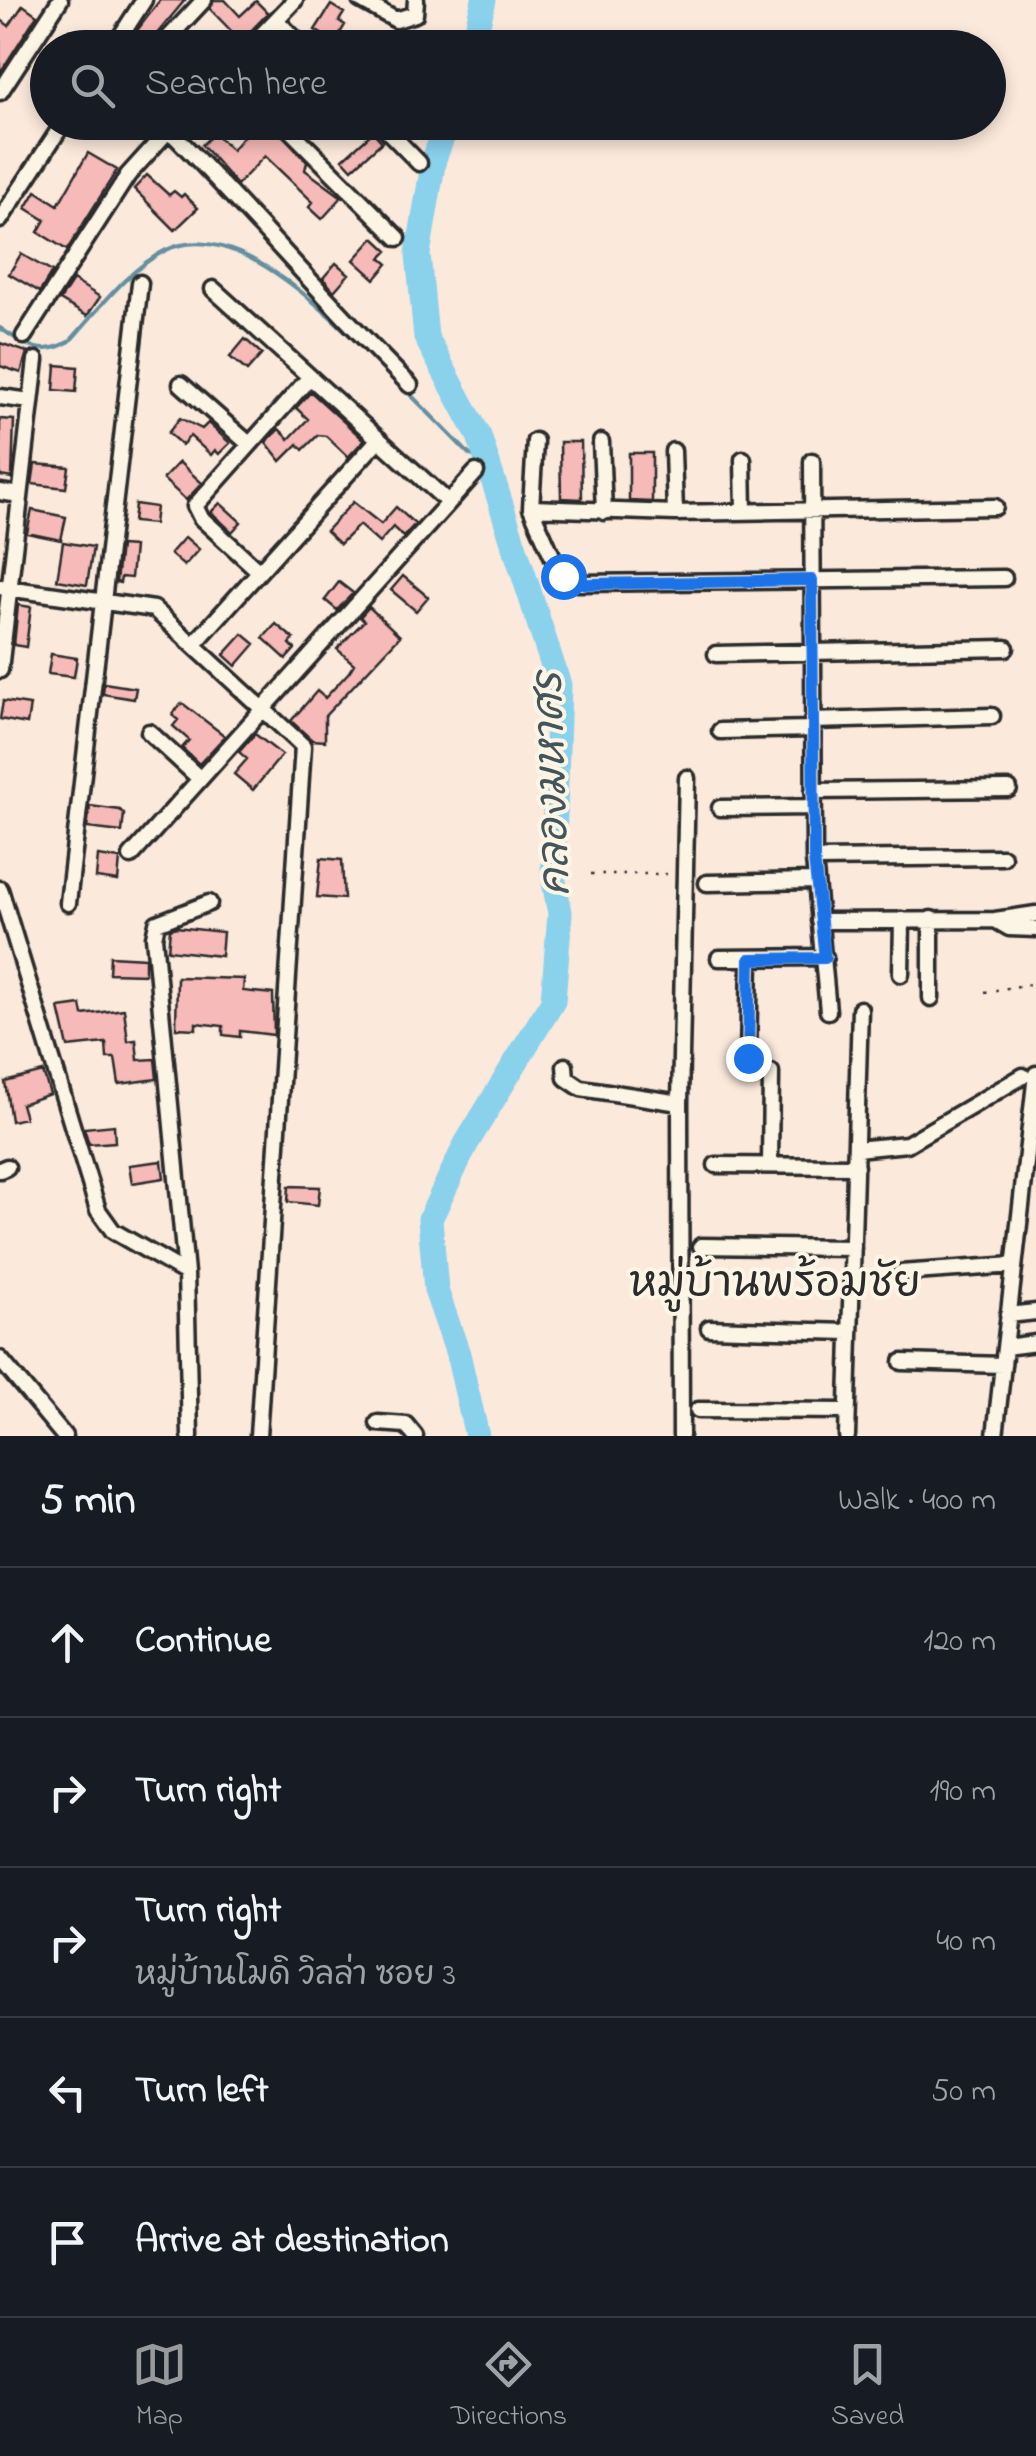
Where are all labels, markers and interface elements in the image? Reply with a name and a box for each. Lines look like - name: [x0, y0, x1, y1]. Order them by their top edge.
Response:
- search box: [30, 30, 1006, 140]
- text: Search here: [145, 57, 327, 113]
- icon: search: [65, 58, 120, 113]
- route start: [541, 554, 587, 600]
- water label: คลองมหาศร: [519, 667, 588, 897]
- route end: [726, 1036, 772, 1082]
- district label: หมู่บ้านพร้อมชัย: [629, 1255, 921, 1316]
- text: 5 min: [40, 1471, 135, 1532]
- text: Walk · 400 m: [838, 1478, 996, 1525]
- text: Continue: [135, 1614, 271, 1670]
- icon: ahead: [40, 1615, 95, 1670]
- text: 120 m: [923, 1619, 996, 1666]
- text: Turn right: [135, 1764, 281, 1820]
- icon: right: [40, 1765, 95, 1820]
- text: 190 m: [930, 1769, 996, 1816]
- text: Turn right: [135, 1884, 281, 1940]
- icon: right: [40, 1915, 95, 1970]
- text: 40 m: [936, 1919, 996, 1966]
- text: หมู่บ้านโมดิ วิลล่า ซอย 3: [135, 1953, 456, 2000]
- text: Turn left: [135, 2064, 268, 2120]
- icon: left: [40, 2065, 95, 2120]
- text: 50 m: [931, 2069, 996, 2116]
- text: Arrive at destination: [135, 2214, 449, 2270]
- icon: arrive: [40, 2215, 95, 2270]
- tab: Map: [132, 2337, 187, 2438]
- tab: Directions: [451, 2337, 567, 2438]
- tab: Saved: [831, 2337, 904, 2438]

